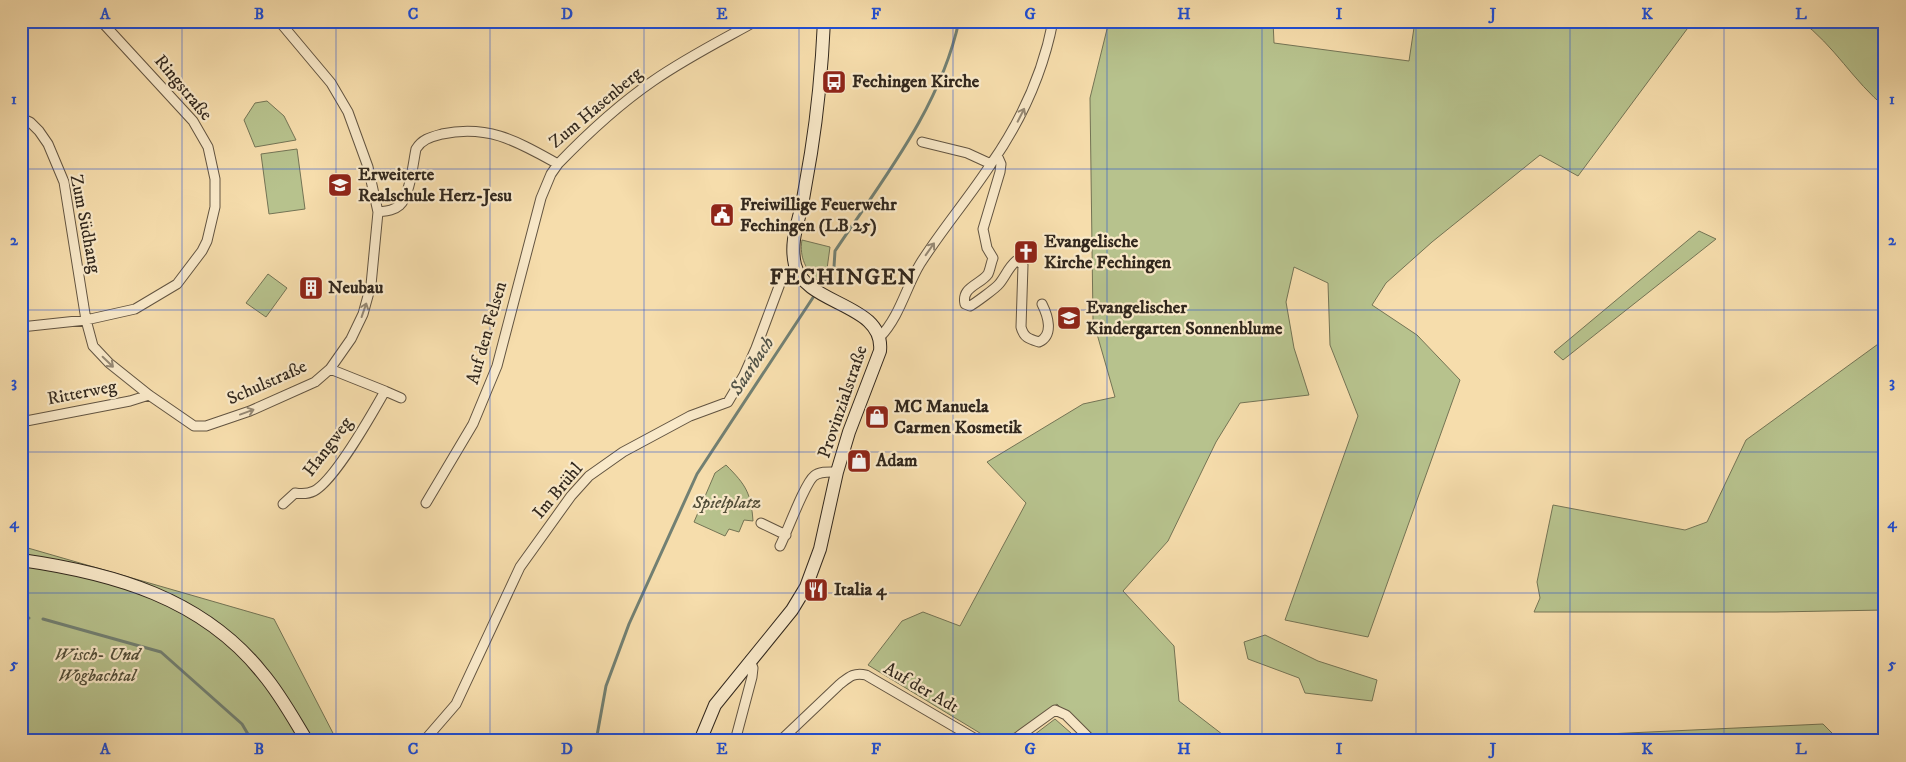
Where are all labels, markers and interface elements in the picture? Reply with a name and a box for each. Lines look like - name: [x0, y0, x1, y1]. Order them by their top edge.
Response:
- text: A: [99, 4, 111, 24]
- text: B: [254, 4, 264, 24]
- text: C: [408, 4, 418, 24]
- text: D: [561, 4, 573, 24]
- text: E: [716, 4, 728, 24]
- text: F: [871, 4, 881, 24]
- text: G: [1024, 4, 1036, 24]
- text: H: [1177, 4, 1191, 24]
- text: I: [1336, 4, 1343, 24]
- text: J: [1488, 4, 1497, 24]
- text: K: [1641, 4, 1653, 24]
- text: L: [1795, 4, 1807, 24]
- street label: Ringstraße: [149, 51, 217, 125]
- street label: Zum Hasenberg: [545, 63, 647, 153]
- bus stop icon: Fechingen Kirche: [821, 69, 847, 95]
- place label: Fechingen Kirche: [852, 71, 980, 93]
- text: 1: [11, 89, 17, 109]
- text: 1: [1889, 89, 1895, 109]
- one-way arrow: [1016, 107, 1026, 122]
- place label: Erweiterte Realschule Herz-Jesu: [358, 164, 512, 207]
- school or university icon: Erweiterte Realschule Herz-Jesu: [327, 172, 353, 198]
- street label: Zum Südhang: [65, 173, 105, 275]
- place label: Freiwillige Feuerwehr Fechingen (LB 25): [740, 194, 897, 237]
- public building icon: Freiwillige Feuerwehr Fechingen (LB 25): [709, 202, 735, 228]
- text: 2: [10, 230, 19, 250]
- text: 2: [1888, 230, 1897, 250]
- place label: Evangelische Kirche Fechingen: [1044, 231, 1172, 274]
- church icon: Evangelische Kirche Fechingen: [1013, 239, 1039, 265]
- one-way arrow: [925, 242, 935, 256]
- district label: FECHINGEN: [769, 264, 917, 291]
- building icon: Neubau: [298, 275, 324, 301]
- place label: Neubau: [328, 277, 384, 299]
- street label: Auf den Felsen: [462, 279, 512, 387]
- place label: Evangelischer Kindergarten Sonnenblume: [1086, 297, 1283, 340]
- one-way arrow: [360, 303, 369, 318]
- school or university icon: Evangelischer Kindergarten Sonnenblume: [1056, 305, 1082, 331]
- water label: Saarbach: [724, 332, 780, 400]
- street label: Provinzialstraße: [813, 343, 873, 461]
- one-way arrow: [102, 356, 115, 368]
- street label: Schulstraße: [224, 356, 310, 410]
- text: 3: [11, 372, 17, 392]
- text: 3: [1889, 372, 1895, 392]
- street label: Ritterweg: [45, 375, 119, 410]
- place label: MC Manuela Carmen Kosmetik: [894, 396, 1023, 439]
- shop icon: MC Manuela Carmen Kosmetik: [864, 404, 890, 430]
- one-way arrow: [239, 407, 254, 416]
- street label: Hangweg: [298, 413, 358, 481]
- shop icon: Adam: [846, 448, 872, 474]
- place label: Adam: [875, 450, 918, 472]
- street label: Im Brühl: [528, 458, 588, 523]
- park label: Spielplatz: [692, 492, 761, 514]
- text: 4: [8, 513, 19, 533]
- text: 4: [1886, 513, 1897, 533]
- restaurant icon: Italia 4: [803, 577, 829, 603]
- place label: Italia 4: [834, 579, 887, 601]
- park label: Wisch- Und Wogbachtal: [54, 644, 142, 687]
- text: 5: [9, 654, 18, 674]
- text: 5: [1887, 654, 1896, 674]
- street label: Auf der Adt: [880, 658, 963, 718]
- text: A: [99, 739, 111, 759]
- text: B: [254, 739, 264, 759]
- text: C: [408, 739, 418, 759]
- text: D: [561, 739, 573, 759]
- text: E: [716, 739, 728, 759]
- text: F: [871, 739, 881, 759]
- text: G: [1024, 739, 1036, 759]
- text: H: [1177, 739, 1191, 759]
- text: I: [1336, 739, 1343, 759]
- text: J: [1488, 739, 1497, 759]
- text: K: [1641, 739, 1653, 759]
- text: L: [1795, 739, 1807, 759]

